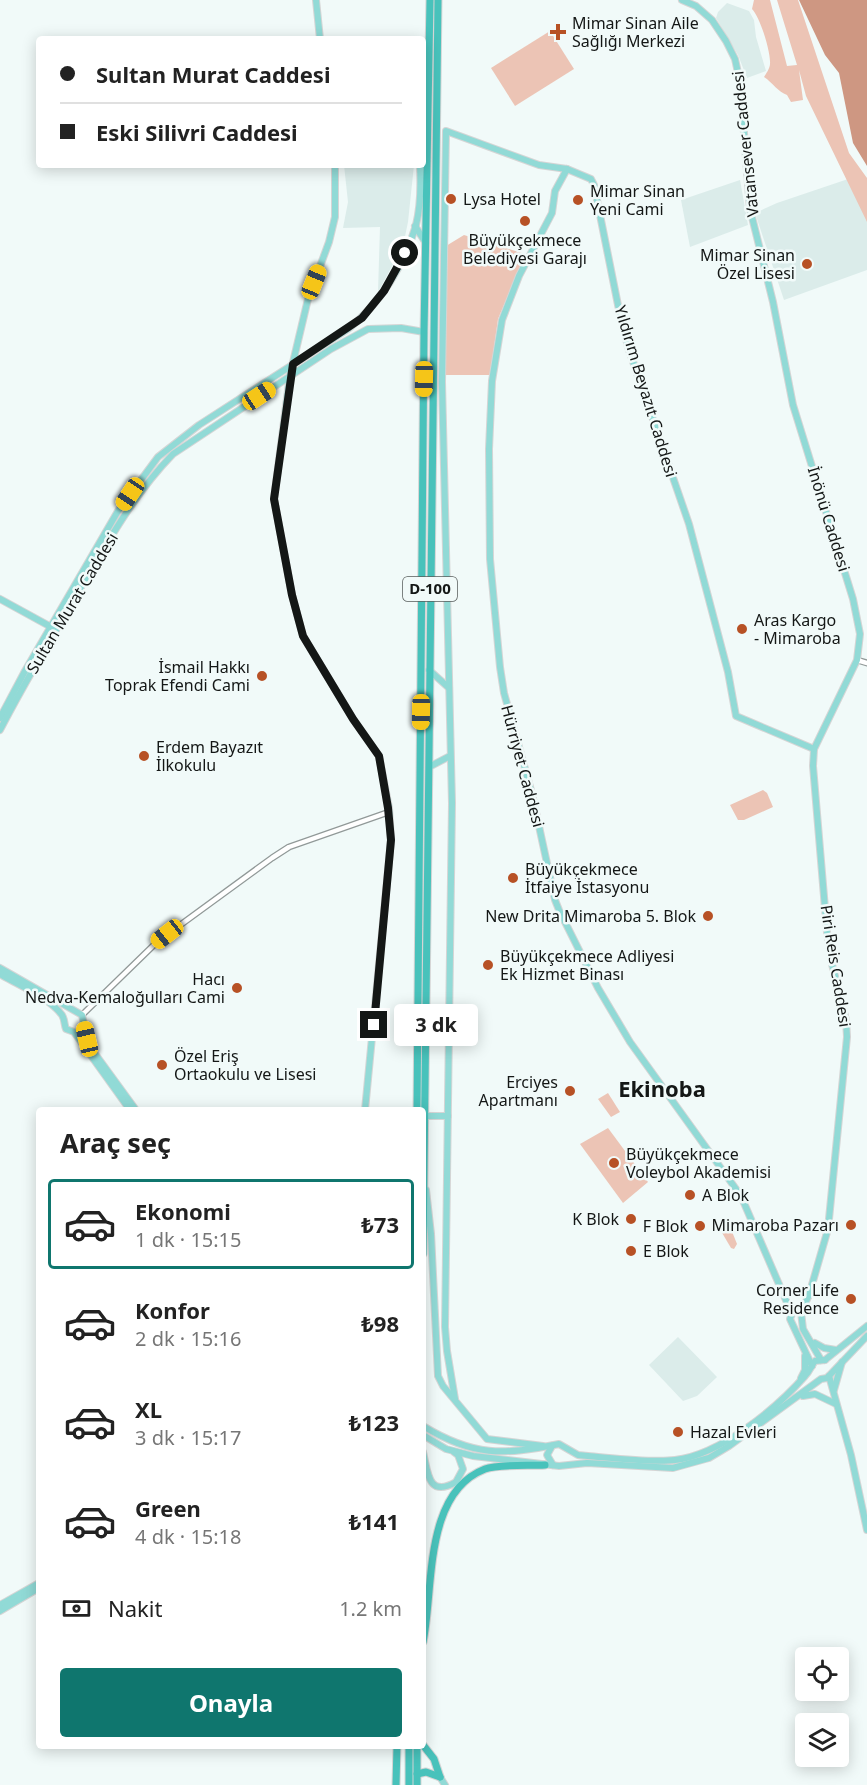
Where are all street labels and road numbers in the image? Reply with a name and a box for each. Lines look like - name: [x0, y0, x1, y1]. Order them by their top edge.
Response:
- street label: Vatansever Caddesi: [726, 70, 764, 218]
- street label: Yıldırım Beyazıt Caddesi: [609, 302, 683, 480]
- street label: İnönü Caddesi: [803, 464, 855, 574]
- street label: Sultan Murat Caddesi: [21, 528, 123, 678]
- road number: D-100: [403, 577, 457, 601]
- street label: Hürriyet Caddesi: [496, 702, 550, 830]
- street label: Piri Reis Caddesi: [815, 903, 857, 1029]

